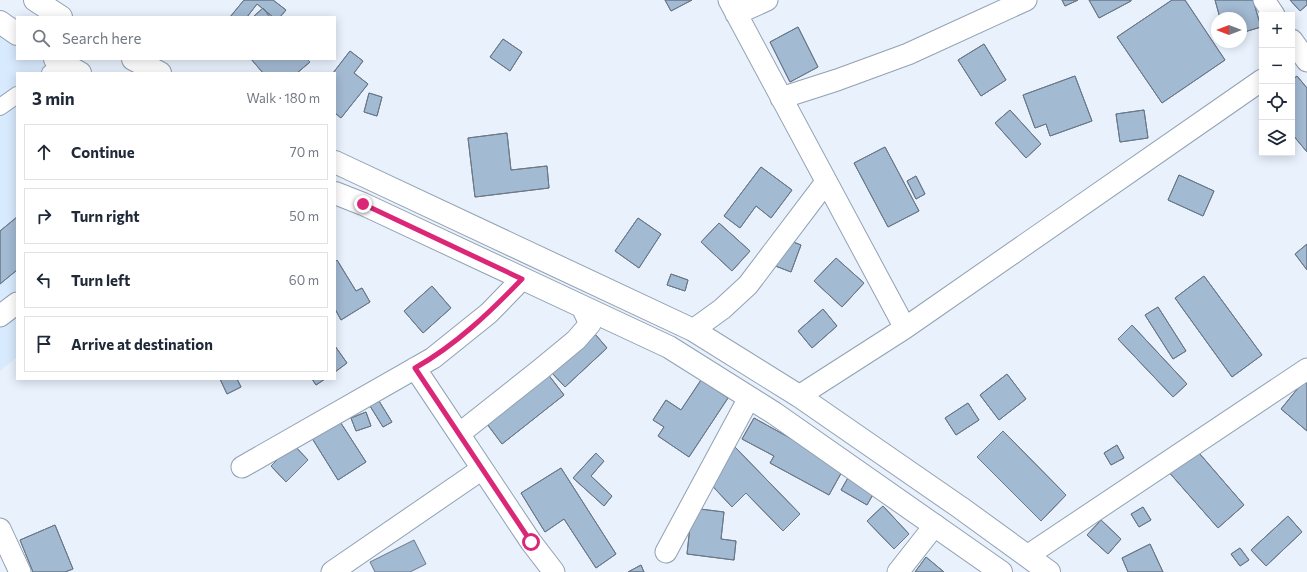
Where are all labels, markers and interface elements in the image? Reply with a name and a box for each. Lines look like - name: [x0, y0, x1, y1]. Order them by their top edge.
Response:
- north arrow: [1211, 12, 1247, 48]
- map controls: [1259, 12, 1295, 156]
- button: +: [1259, 12, 1295, 48]
- search box: [16, 16, 336, 60]
- icon: search: [30, 27, 52, 49]
- text: Search here: [62, 29, 141, 47]
- button: −: [1259, 48, 1295, 84]
- button: locate: [1259, 84, 1295, 120]
- text: 3 min: [32, 88, 75, 109]
- text: Walk · 180 m: [246, 90, 320, 106]
- button: layers: [1259, 120, 1295, 156]
- icon: ahead: [33, 141, 55, 163]
- text: Continue: [71, 143, 135, 161]
- text: 70 m: [290, 144, 319, 160]
- route end: [354, 195, 372, 213]
- icon: right: [33, 205, 55, 227]
- text: Turn right: [71, 207, 140, 225]
- text: 50 m: [289, 208, 319, 224]
- icon: left: [33, 269, 55, 291]
- text: Turn left: [71, 271, 130, 289]
- text: 60 m: [289, 272, 319, 288]
- icon: arrive: [33, 333, 55, 355]
- text: Arrive at destination: [71, 335, 213, 353]
- route start: [522, 533, 540, 551]

